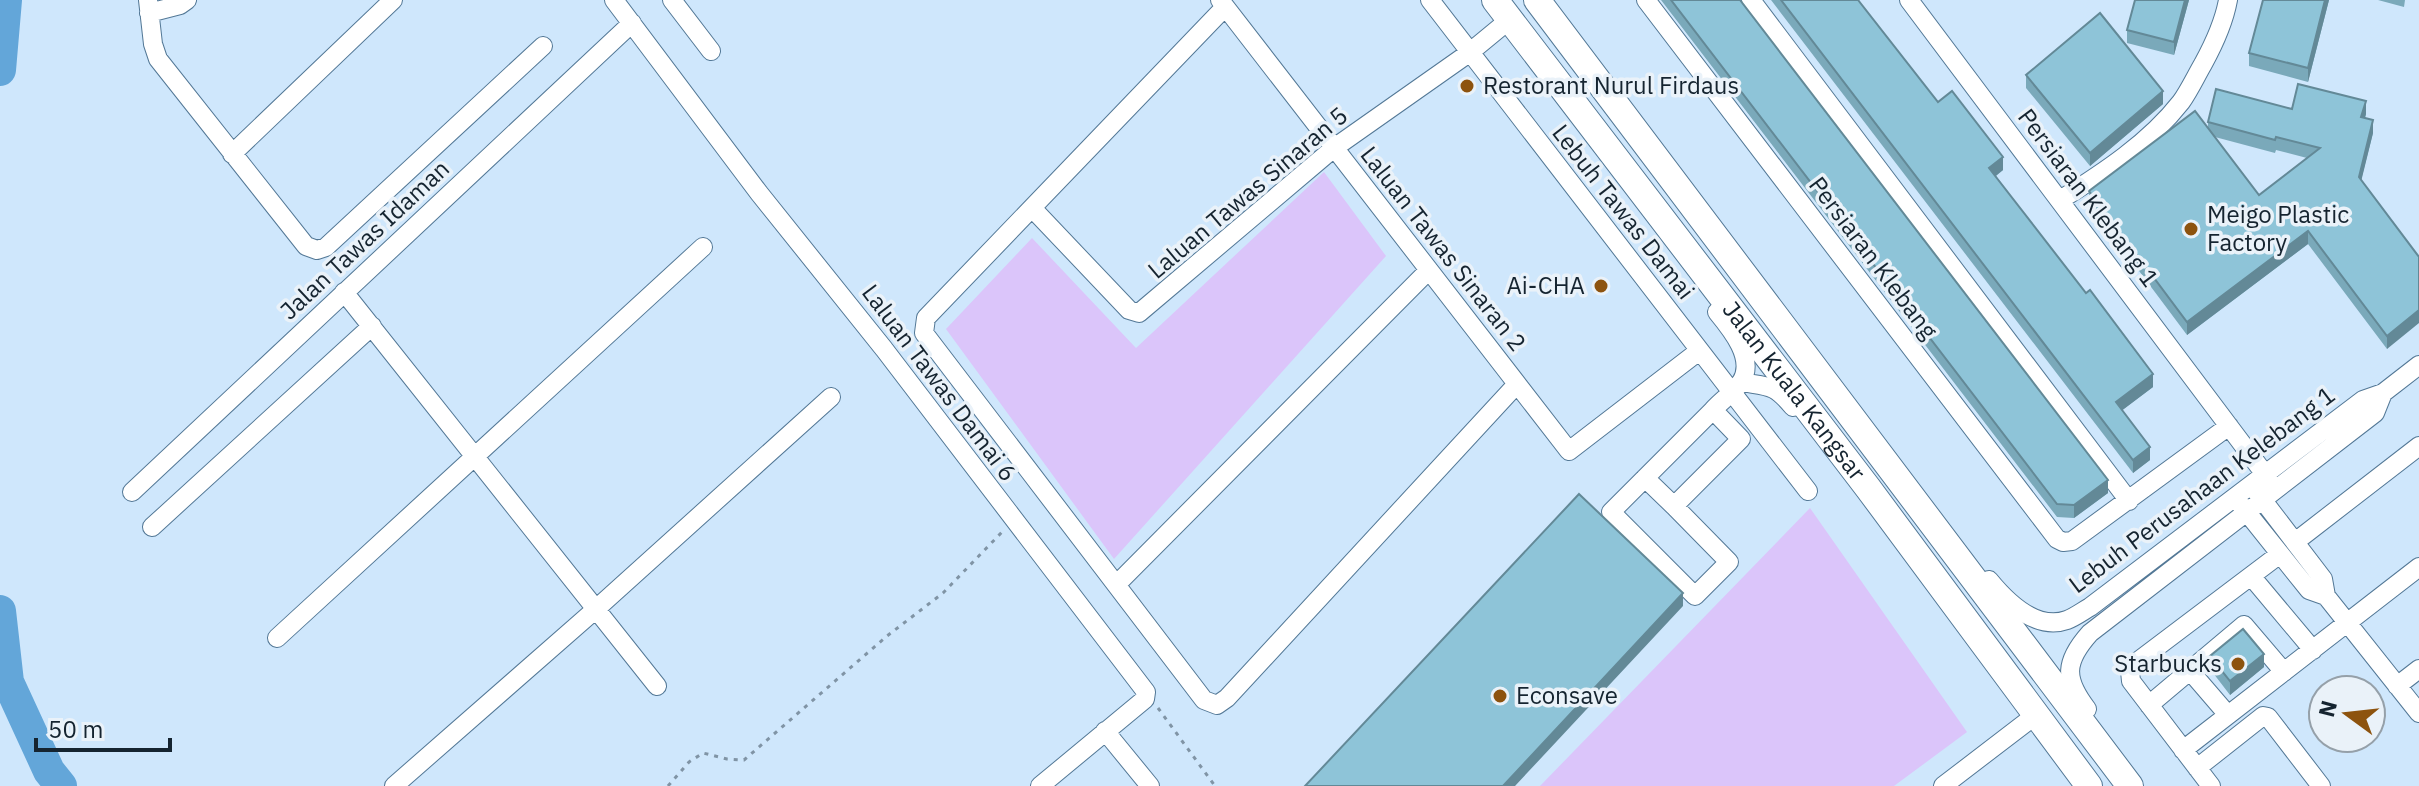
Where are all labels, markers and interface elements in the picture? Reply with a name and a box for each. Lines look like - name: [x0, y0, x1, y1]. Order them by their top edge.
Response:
- place label: Restorant Nurul Firdaus: [1483, 69, 1739, 101]
- marker: Restorant Nurul Firdaus: [1458, 77, 1476, 95]
- street label: Laluan Tawas Sinaran 5: [1141, 99, 1354, 285]
- street label: Persiaran Klebang 1: [2011, 102, 2166, 293]
- street label: Lebuh Tawas Damai: [1545, 117, 1702, 305]
- street label: Laluan Tawas Sinaran 2: [1354, 139, 1534, 357]
- street label: Jalan Tawas Idaman: [273, 152, 456, 326]
- street label: Persiaran Klebang: [1802, 170, 1946, 345]
- place label: Meigo Plastic Factory: [2207, 198, 2349, 258]
- marker: Meigo Plastic Factory: [2182, 220, 2200, 238]
- place label: Ai-CHA: [1506, 269, 1585, 301]
- street label: Laluan Tawas Damai 6: [855, 277, 1024, 487]
- marker: Ai-CHA: [1592, 277, 1610, 295]
- street label: Jalan Kuala Kangsar: [1716, 294, 1873, 487]
- street label: Lebuh Perusahaan Kelebang 1: [2062, 379, 2341, 600]
- place label: Starbucks: [2114, 647, 2222, 679]
- marker: Starbucks: [2229, 655, 2247, 673]
- north arrow: [2307, 674, 2387, 754]
- place label: Econsave: [1516, 679, 1618, 711]
- marker: Econsave: [1491, 687, 1509, 705]
- text: N: [2311, 697, 2343, 720]
- scale bar: [36, 702, 170, 752]
- text: 50 m: [48, 713, 103, 745]

